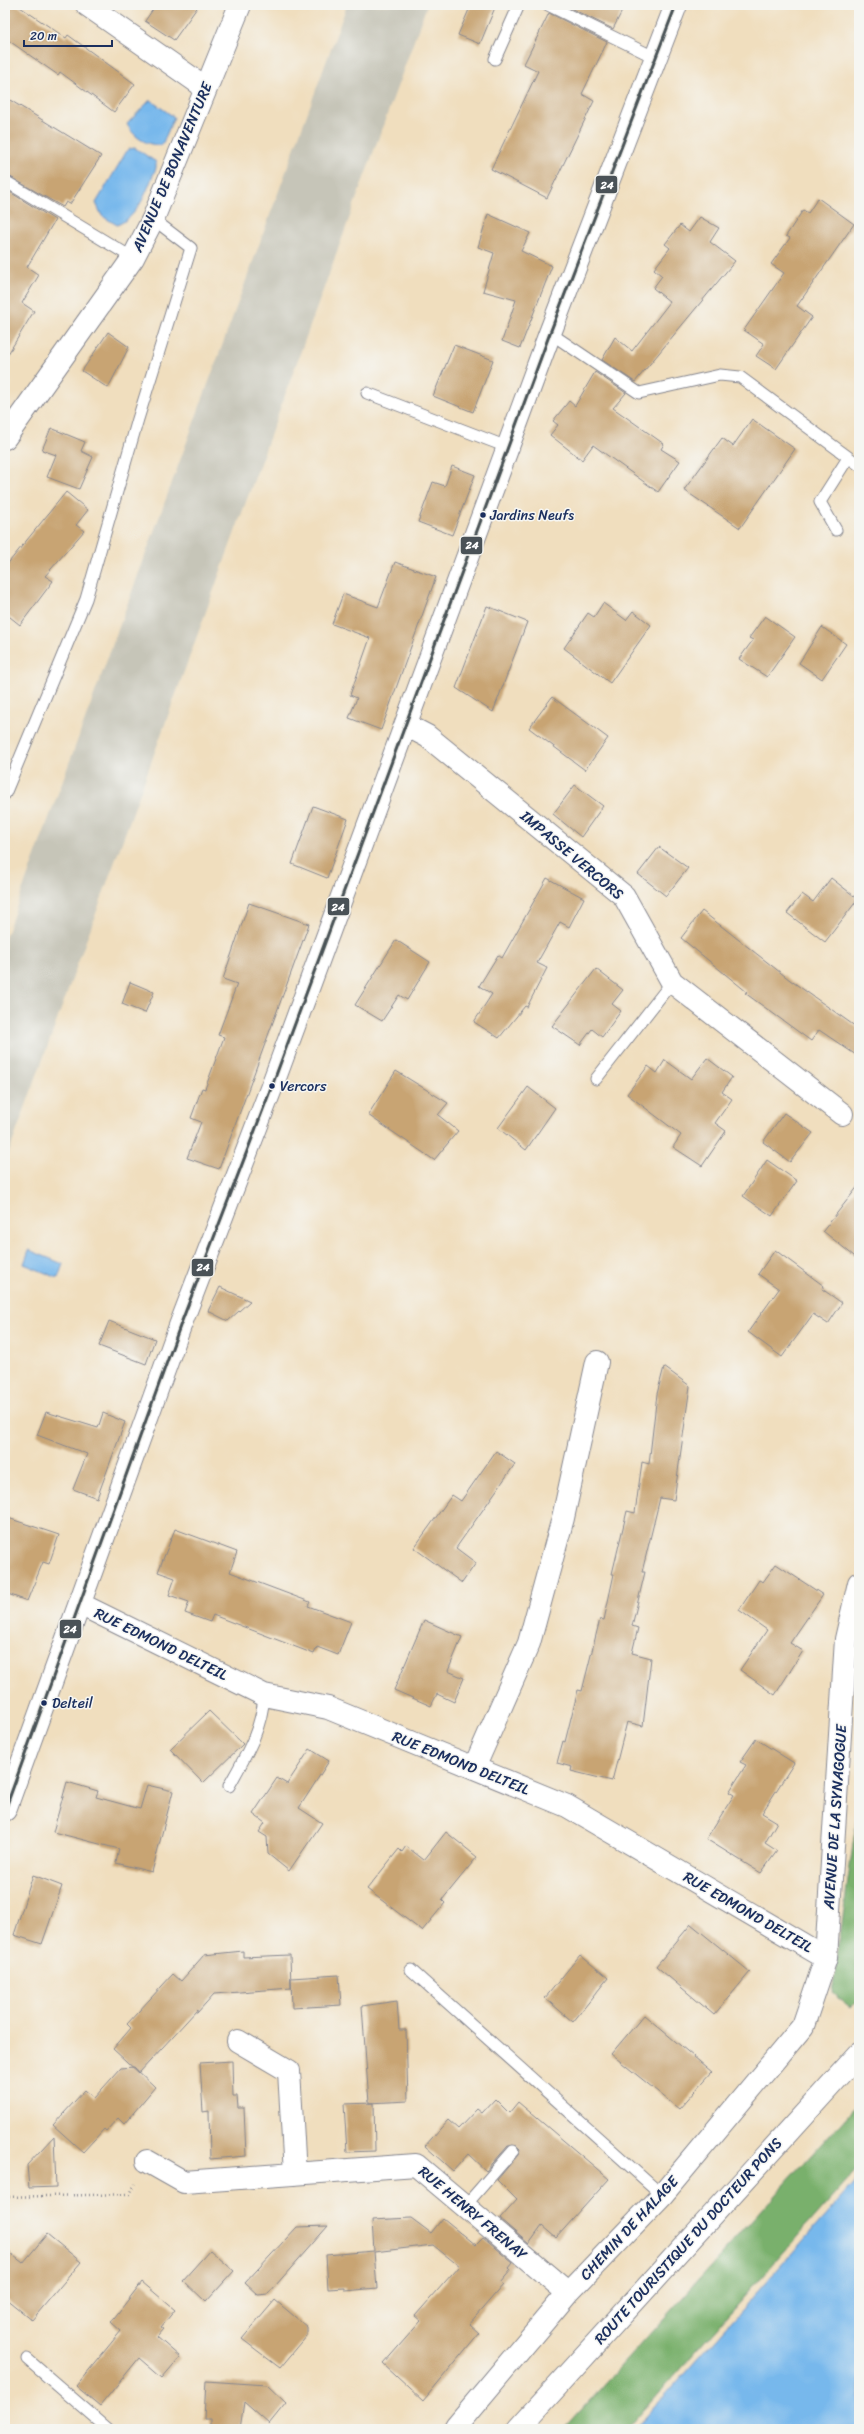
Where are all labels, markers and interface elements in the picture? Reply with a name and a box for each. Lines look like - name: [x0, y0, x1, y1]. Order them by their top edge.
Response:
- scale bar: [24, 22, 112, 48]
- text: 20 m: [30, 25, 57, 47]
- street label: AVENUE DE BONAVENTURE: [124, 76, 220, 257]
- line badge: 24: [595, 175, 618, 194]
- text: 24: [599, 176, 614, 195]
- place label: Jardins Neufs: [489, 503, 574, 528]
- marker: Jardins Neufs: [478, 510, 488, 520]
- line badge: 24: [460, 536, 483, 555]
- text: 24: [464, 536, 479, 555]
- street label: IMPASSE VERCORS: [514, 803, 630, 906]
- line badge: 24: [327, 897, 350, 916]
- text: 24: [330, 898, 345, 917]
- place label: Vercors: [280, 1074, 327, 1099]
- marker: Vercors: [267, 1081, 277, 1091]
- line badge: 24: [191, 1258, 214, 1277]
- text: 24: [195, 1258, 210, 1277]
- street label: RUE EDMOND DELTEIL: [90, 1600, 232, 1688]
- line badge: 24: [59, 1619, 82, 1639]
- text: 24: [62, 1620, 77, 1639]
- place label: Delteil: [52, 1691, 94, 1716]
- marker: Delteil: [39, 1698, 49, 1708]
- street label: AVENUE DE LA SYNAGOGUE: [815, 1722, 855, 1911]
- street label: RUE EDMOND DELTEIL: [388, 1724, 534, 1802]
- street label: RUE EDMOND DELTEIL: [678, 1864, 818, 1960]
- street label: ROUTE TOURISTIQUE DU DOCTEUR PONS: [588, 2131, 788, 2351]
- street label: RUE HENRY FRENAY: [412, 2159, 534, 2267]
- street label: CHEMIN DE HALAGE: [573, 2168, 686, 2286]

